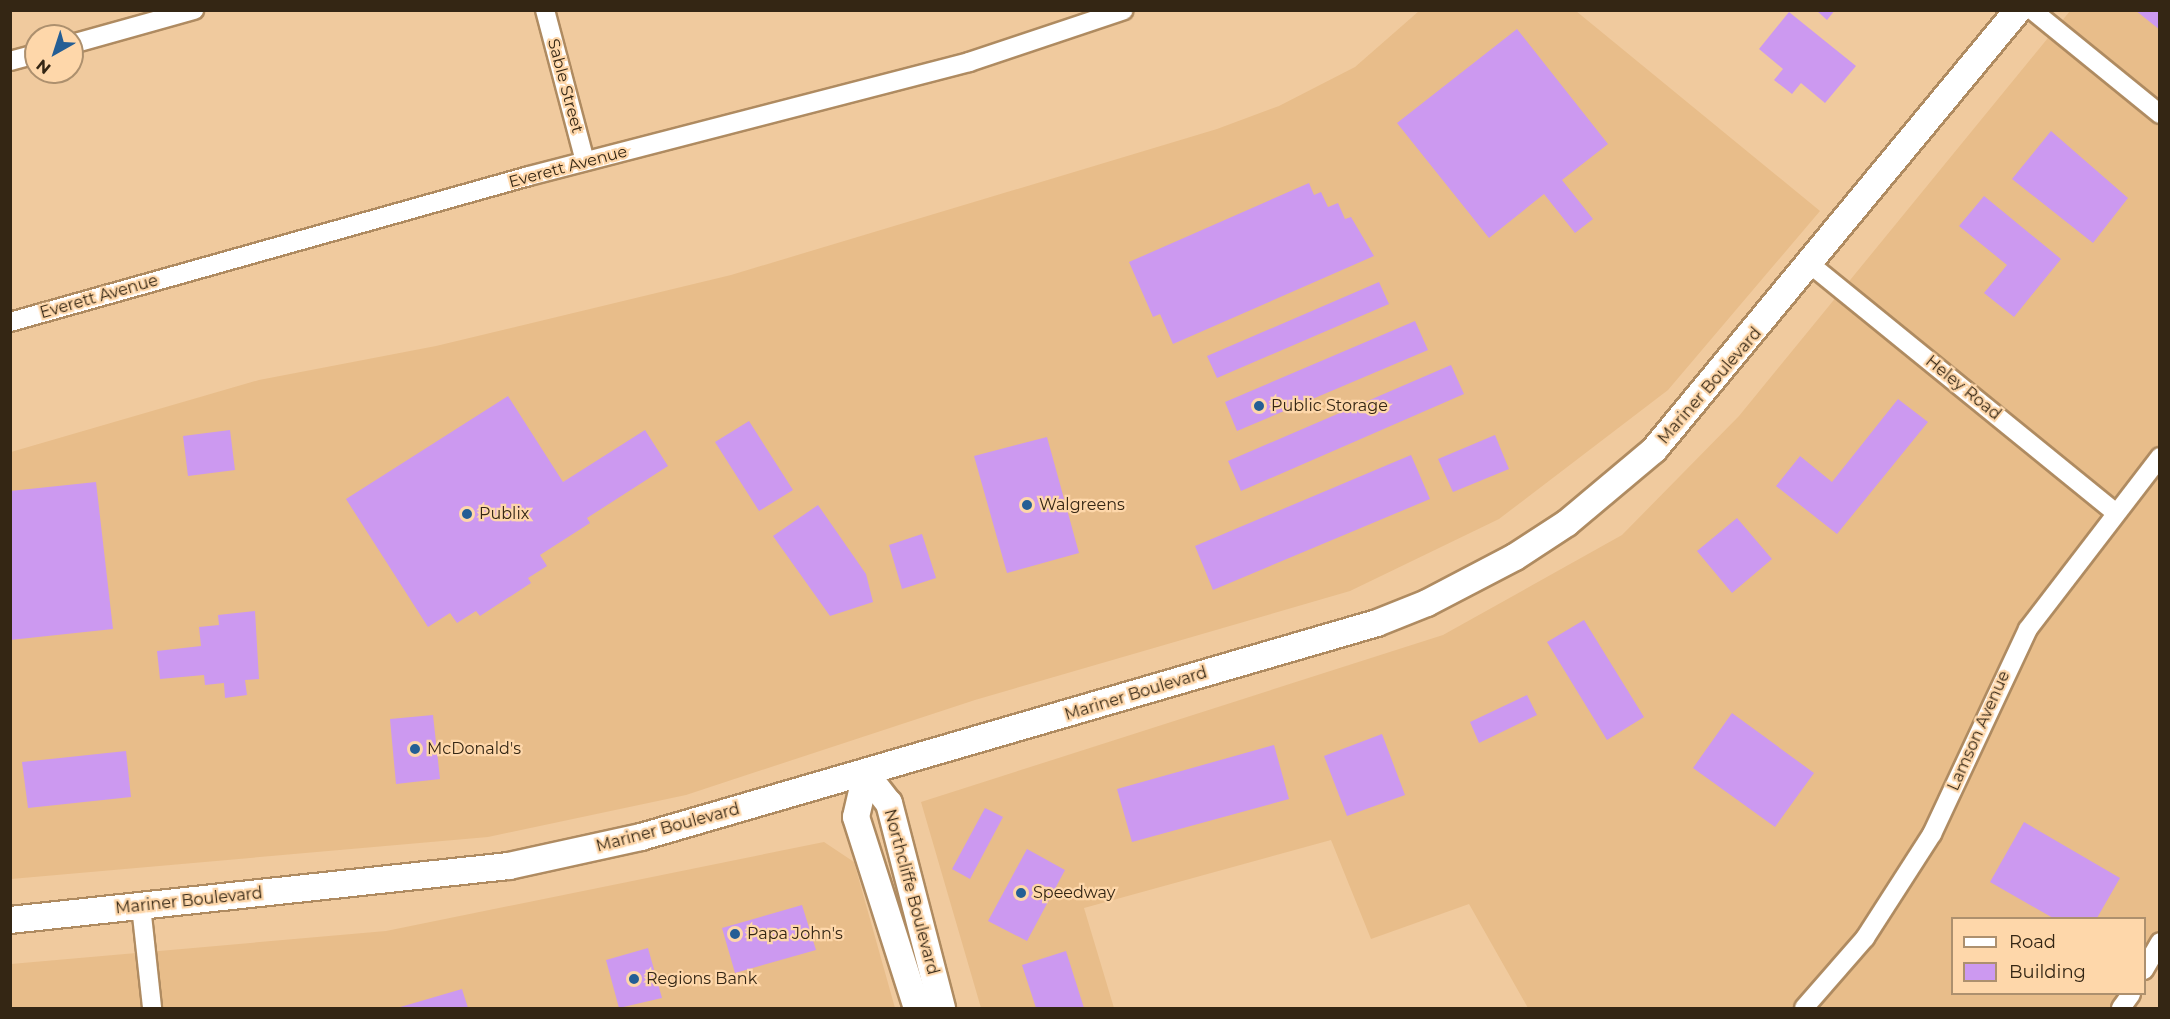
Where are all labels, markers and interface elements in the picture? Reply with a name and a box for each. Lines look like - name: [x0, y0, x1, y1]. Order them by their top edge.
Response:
- north arrow: [24, 24, 84, 84]
- street label: Sable Street: [543, 37, 587, 135]
- text: N: [33, 55, 55, 78]
- street label: Everett Avenue: [507, 142, 629, 192]
- street label: Everett Avenue: [38, 271, 160, 323]
- street label: Mariner Boulevard: [1654, 324, 1766, 448]
- street label: Heley Road: [1922, 352, 2004, 424]
- place label: Public Storage: [1271, 396, 1388, 416]
- marker: Public Storage: [1252, 399, 1266, 413]
- place label: Walgreens: [1039, 495, 1125, 515]
- marker: Walgreens: [1020, 498, 1034, 512]
- place label: Publix: [479, 504, 529, 524]
- marker: Publix: [460, 507, 474, 521]
- street label: Mariner Boulevard: [1062, 663, 1210, 725]
- street label: Lamson Avenue: [1944, 668, 2014, 794]
- place label: McDonald's: [427, 739, 521, 759]
- marker: McDonald's: [408, 742, 422, 756]
- street label: Mariner Boulevard: [594, 800, 742, 856]
- street label: Northcliffe Boulevard: [880, 807, 942, 977]
- place label: Speedway: [1033, 883, 1115, 903]
- street label: Mariner Boulevard: [114, 884, 264, 918]
- marker: Speedway: [1014, 886, 1028, 900]
- legend: [1951, 917, 2146, 995]
- place label: Papa John's: [747, 924, 843, 944]
- marker: Papa John's: [728, 927, 742, 941]
- text: Road: [2009, 931, 2056, 953]
- text: Building: [2009, 961, 2086, 983]
- place label: Regions Bank: [646, 969, 757, 989]
- marker: Regions Bank: [627, 972, 641, 986]

